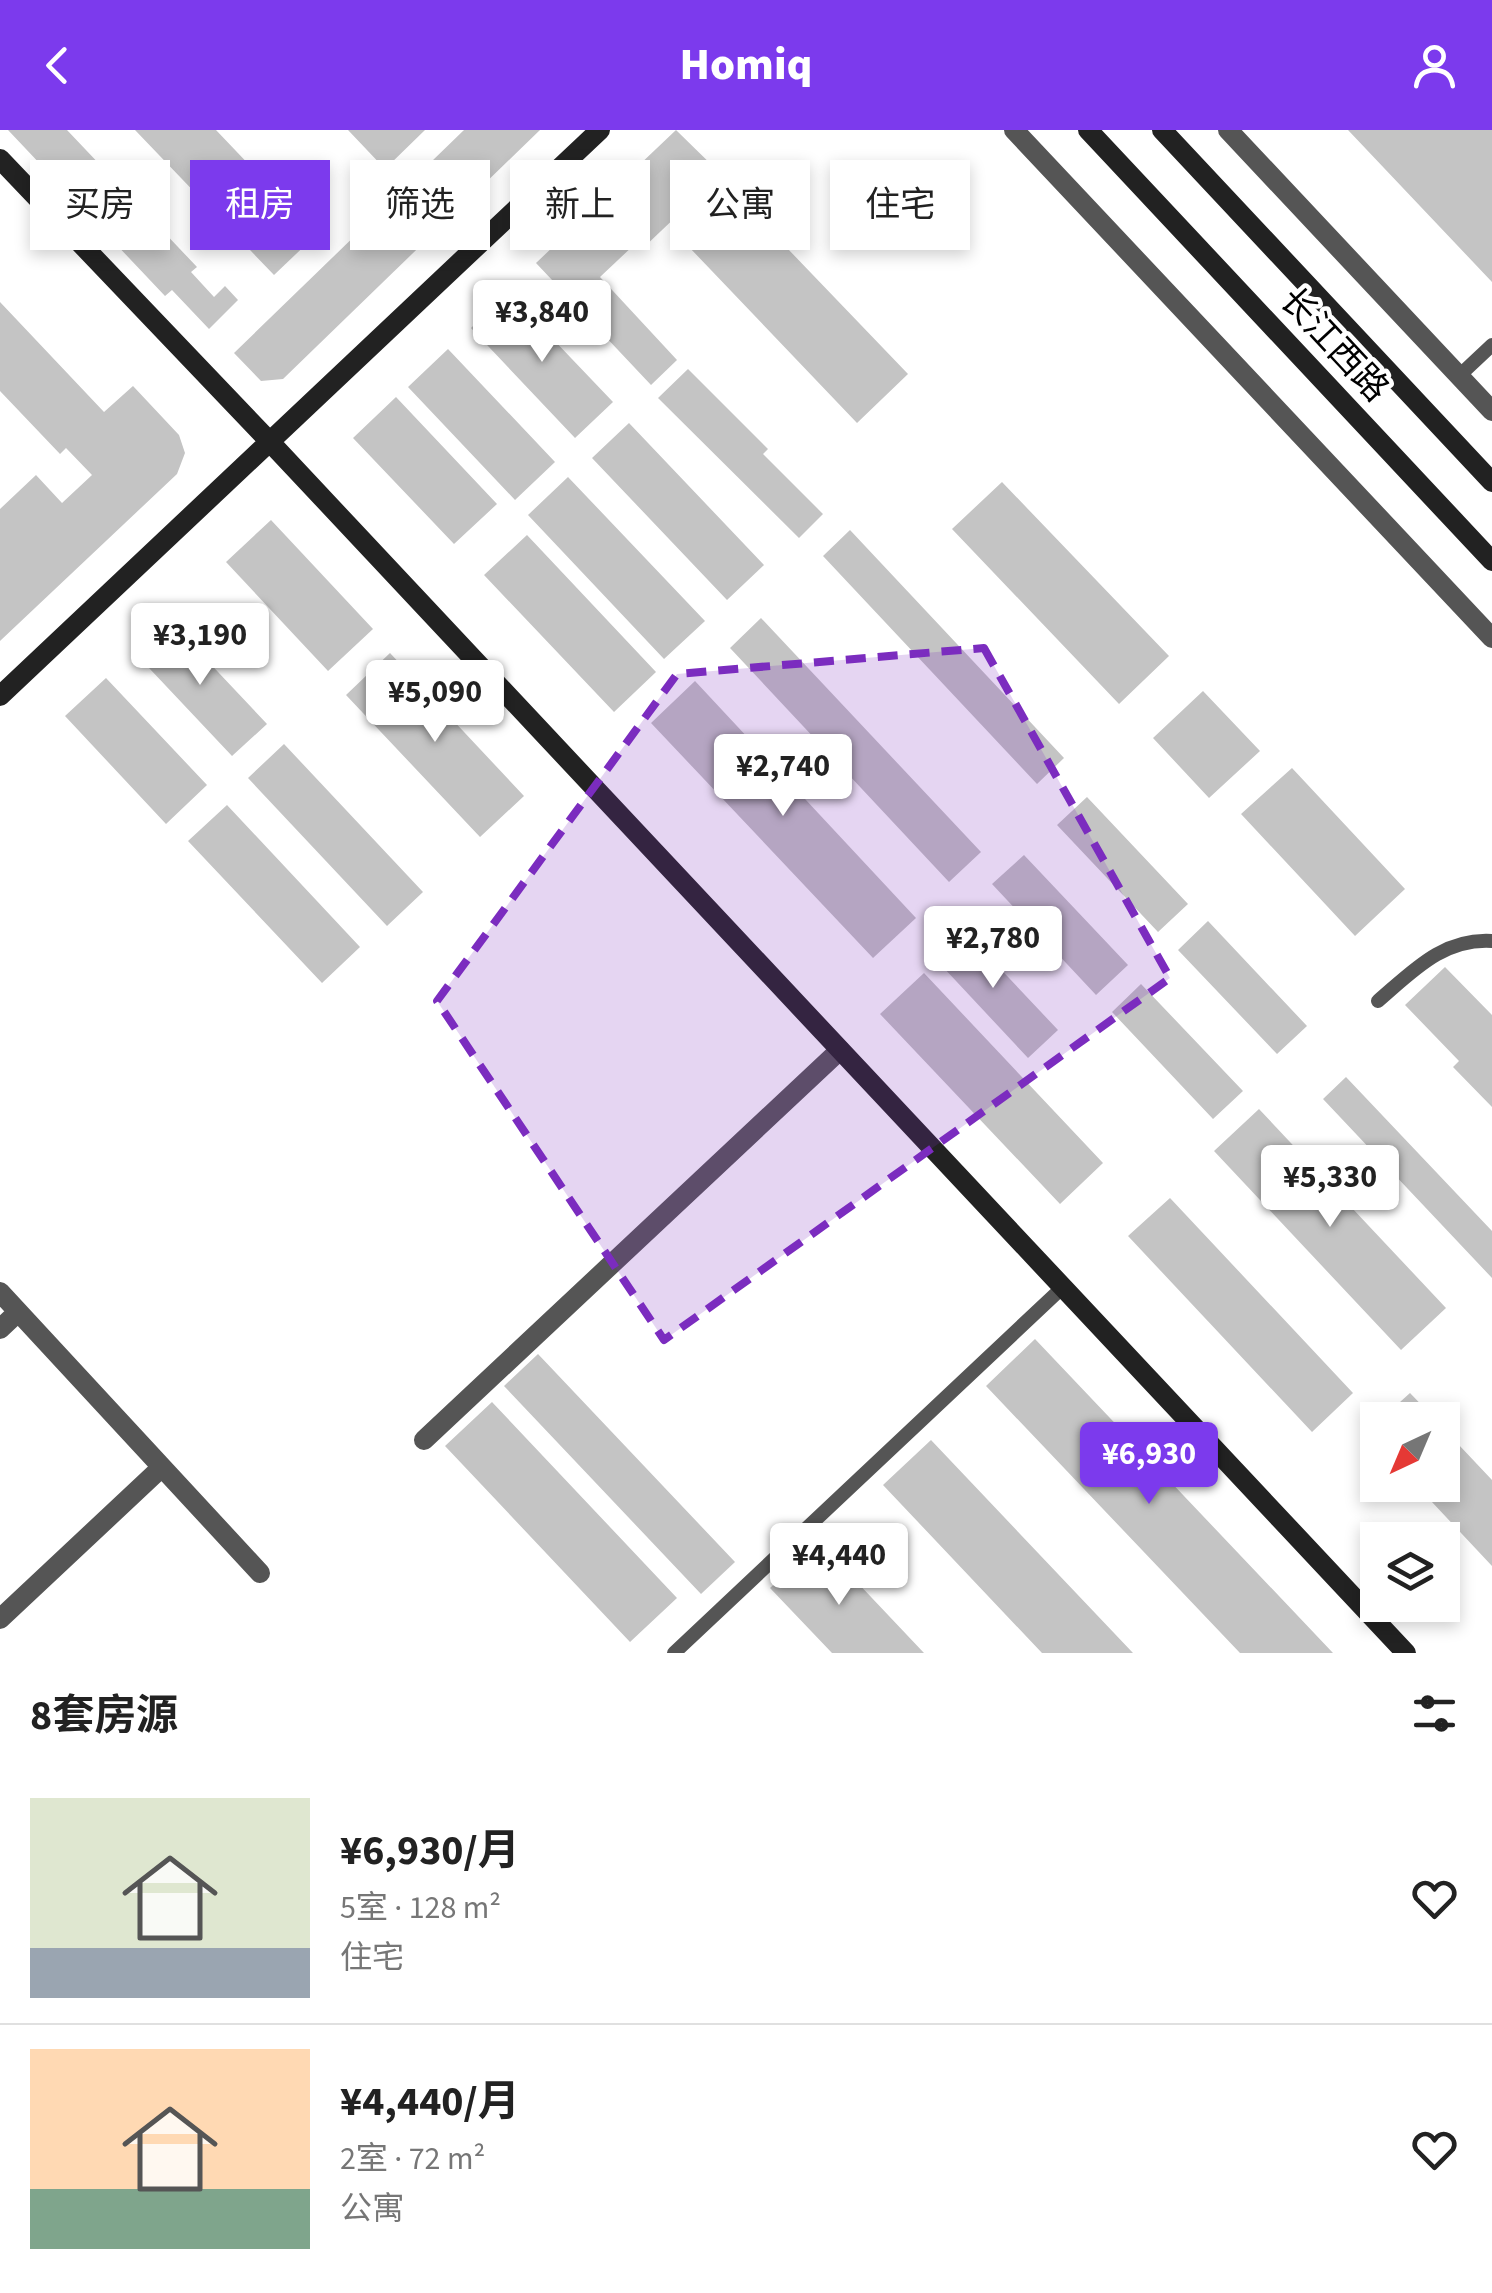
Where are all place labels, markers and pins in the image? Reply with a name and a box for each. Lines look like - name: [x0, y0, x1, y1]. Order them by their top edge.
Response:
- pin: ¥3,840: [461, 280, 623, 365]
- pin: ¥3,190: [119, 603, 281, 688]
- pin: ¥5,090: [354, 660, 516, 745]
- pin: ¥2,740: [702, 734, 864, 819]
- pin: ¥2,780: [912, 906, 1074, 991]
- pin: ¥5,330: [1249, 1145, 1411, 1230]
- pin: ¥6,930: [1068, 1422, 1230, 1507]
- pin: ¥4,440: [758, 1523, 920, 1608]

